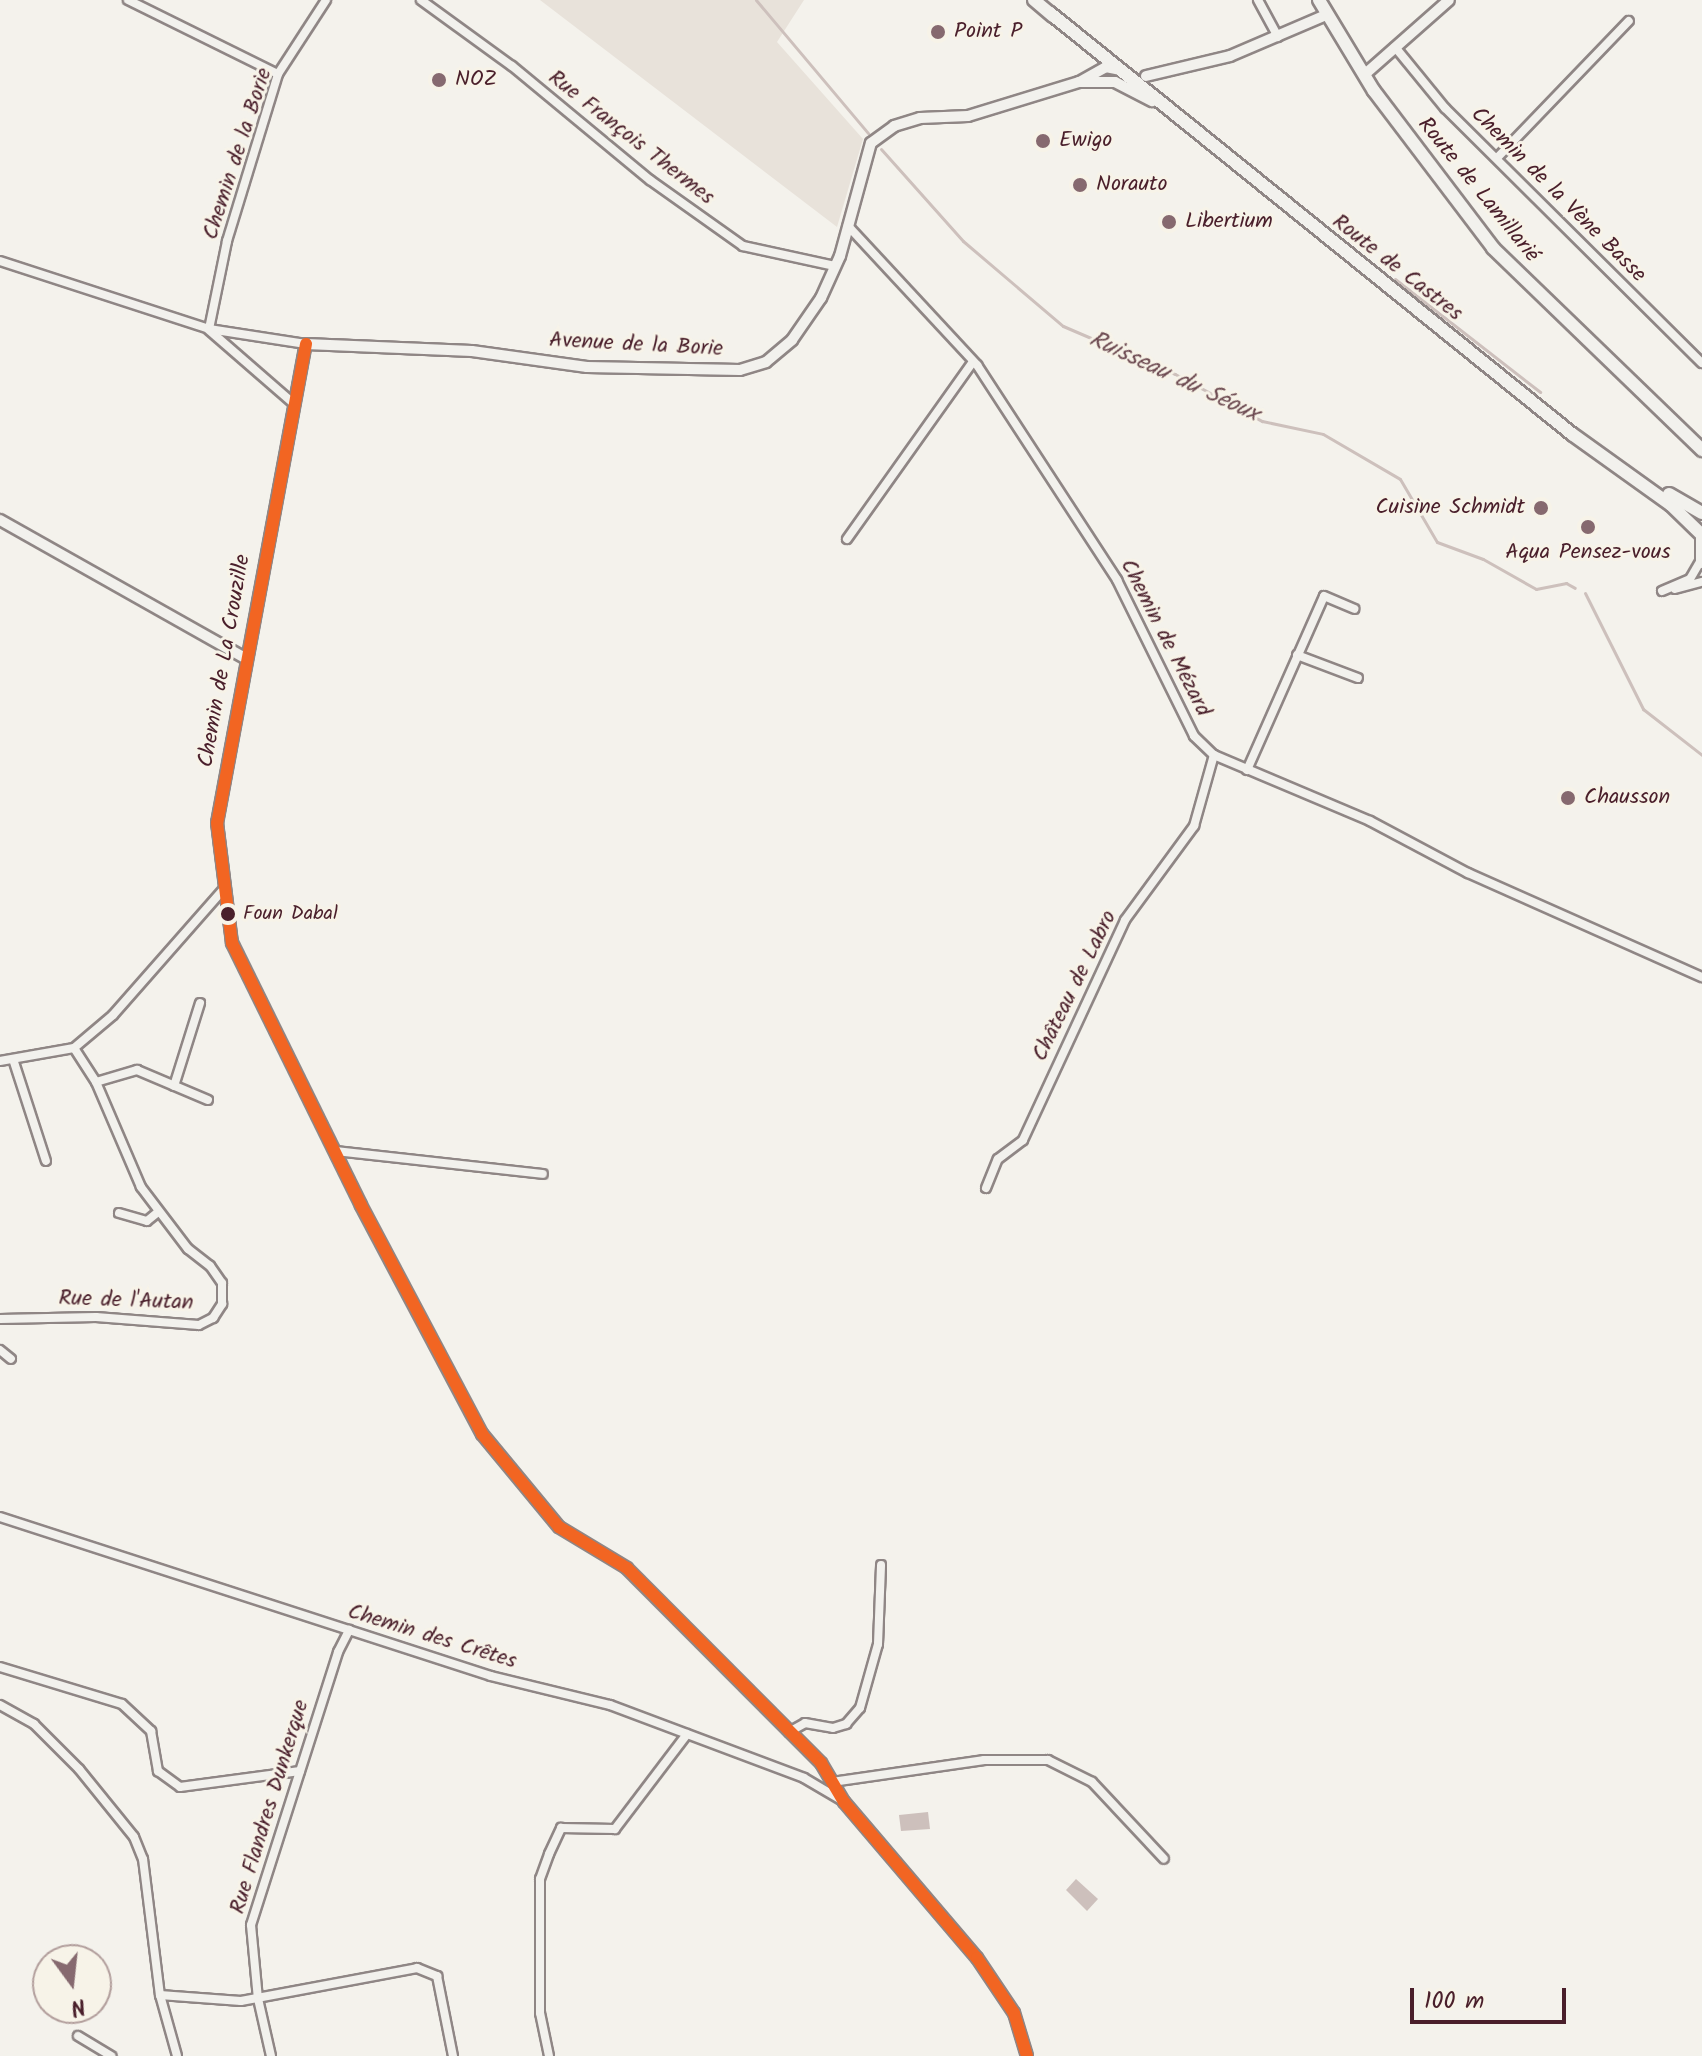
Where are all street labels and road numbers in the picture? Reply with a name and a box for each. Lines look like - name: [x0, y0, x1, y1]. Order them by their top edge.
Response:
- street label: Chemin de la Borie: [198, 65, 278, 243]
- street label: Rue François Thermes: [543, 65, 719, 211]
- street label: Chemin de la Vène Basse: [1465, 102, 1651, 288]
- street label: Route de Lamillarié: [1412, 112, 1544, 268]
- street label: Route de Castres: [1327, 209, 1467, 327]
- street label: Avenue de la Borie: [548, 327, 724, 363]
- street label: Chemin de La Crouzille: [193, 553, 257, 769]
- street label: Chemin de Mézard: [1114, 555, 1216, 721]
- street label: Château de Labro: [1027, 906, 1123, 1066]
- street label: Rue de l'Autan: [58, 1285, 194, 1317]
- street label: Chemin des Crêtes: [344, 1599, 520, 1675]
- street label: Rue Flandres Dunkerque: [225, 1697, 315, 1917]

